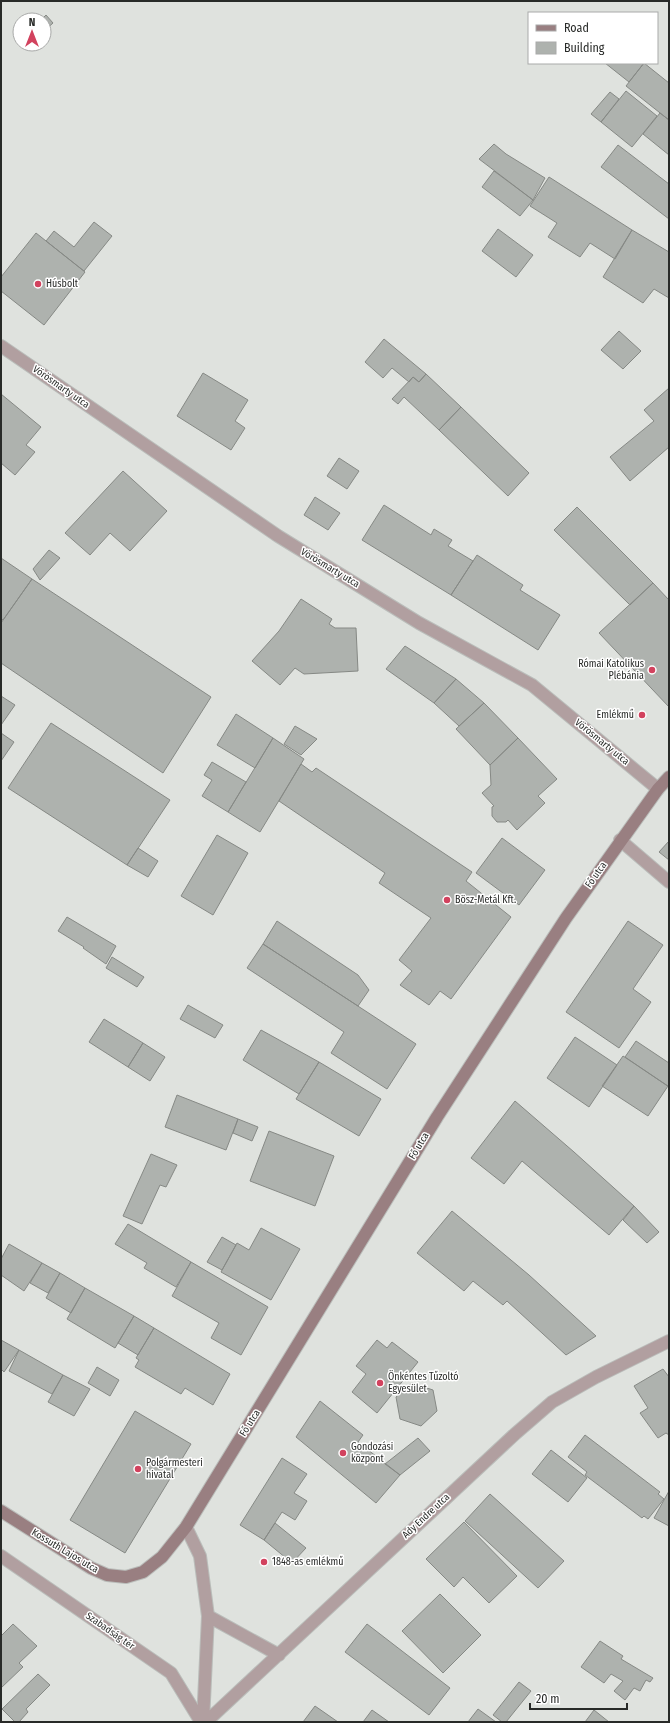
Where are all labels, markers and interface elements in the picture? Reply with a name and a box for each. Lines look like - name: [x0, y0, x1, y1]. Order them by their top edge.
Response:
- north arrow: [12, 12, 52, 52]
- legend: [528, 12, 658, 64]
- text: N: [29, 16, 35, 29]
- text: Road: [564, 21, 589, 35]
- text: Building: [564, 41, 605, 55]
- place label: Húsbolt: [46, 277, 79, 290]
- marker: Húsbolt: [33, 279, 43, 289]
- street label: Vörösmarty utca: [30, 363, 92, 411]
- street label: Vörösmarty utca: [298, 546, 362, 590]
- place label: Római Katolikus Plébánia: [578, 658, 644, 682]
- marker: Római Katolikus Plébánia: [647, 665, 657, 675]
- place label: Emlékmű: [597, 708, 634, 721]
- marker: Emlékmű: [637, 710, 647, 720]
- street label: Vörösmarty utca: [572, 716, 632, 768]
- street label: Fő utca: [582, 859, 609, 890]
- place label: Bösz-Metál Kft.: [455, 894, 516, 906]
- marker: Bösz-Metál Kft.: [442, 895, 452, 905]
- street label: Fő utca: [406, 1130, 432, 1162]
- place label: Önkéntes Tűzoltó Egyesület: [388, 1370, 459, 1395]
- marker: Önkéntes Tűzoltó Egyesület: [375, 1378, 385, 1388]
- street label: Fő utca: [236, 1407, 263, 1439]
- place label: Gondozási központ: [351, 1441, 393, 1465]
- marker: Gondozási központ: [338, 1448, 348, 1458]
- place label: Polgármesteri hivatal: [146, 1457, 203, 1481]
- marker: Polgármesteri hivatal: [133, 1464, 143, 1474]
- street label: Ady Endre utca: [400, 1491, 452, 1541]
- street label: Kossuth Lajos utca: [29, 1526, 101, 1576]
- place label: 1848-as emlékmű: [272, 1555, 343, 1568]
- marker: 1848-as emlékmű: [259, 1557, 269, 1567]
- street label: Szabadság tér: [83, 1610, 137, 1652]
- scale bar: [530, 1685, 627, 1711]
- text: 20 m: [536, 1692, 560, 1706]

